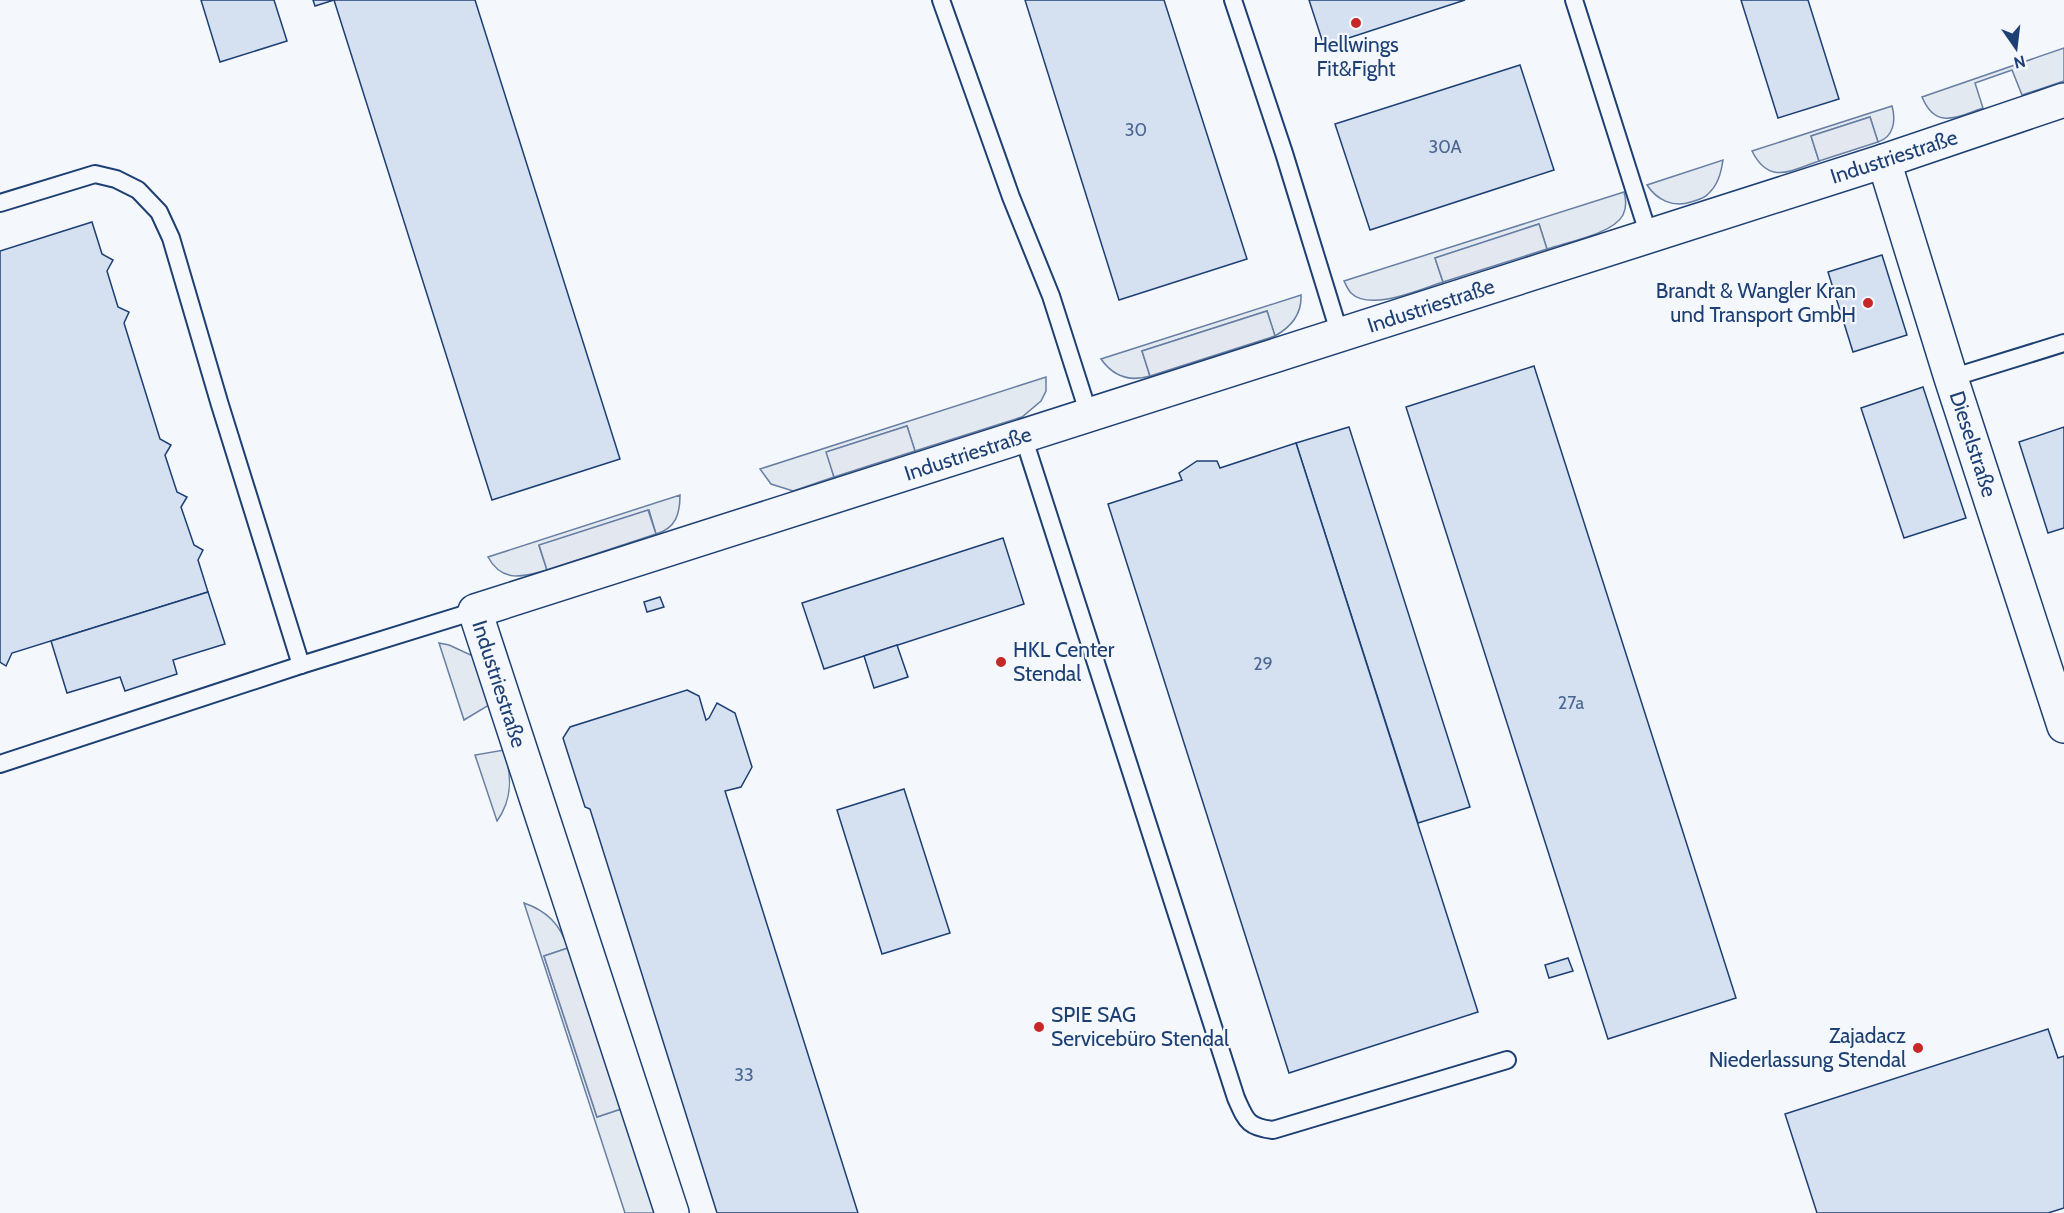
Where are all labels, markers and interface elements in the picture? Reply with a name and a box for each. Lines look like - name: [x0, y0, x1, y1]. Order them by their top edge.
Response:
- marker: Hellwings Fit&Fight: [1349, 16, 1363, 30]
- north arrow: [1986, 18, 2046, 78]
- place label: Hellwings Fit&Fight: [1313, 32, 1399, 81]
- text: N: [2012, 51, 2027, 73]
- house number: 30: [1125, 119, 1147, 141]
- street label: Industriestraße: [1827, 124, 1961, 189]
- house number: 30A: [1428, 136, 1462, 158]
- street label: Industriestraße: [1364, 273, 1498, 338]
- place label: Brandt & Wangler Kran und Transport GmbH: [1656, 278, 1856, 327]
- marker: Brandt & Wangler Kran und Transport GmbH: [1861, 296, 1875, 310]
- street label: Dieselstraße: [1945, 388, 2002, 500]
- street label: Industriestraße: [901, 421, 1035, 486]
- street label: Industriestraße: [467, 617, 532, 751]
- place label: HKL Center Stendal: [1013, 637, 1115, 686]
- house number: 29: [1253, 653, 1273, 675]
- marker: HKL Center Stendal: [994, 655, 1008, 669]
- house number: 27a: [1558, 692, 1585, 714]
- place label: SPIE SAG Servicebüro Stendal: [1051, 1002, 1229, 1051]
- marker: SPIE SAG Servicebüro Stendal: [1032, 1020, 1046, 1034]
- place label: Zajadacz Niederlassung Stendal: [1709, 1023, 1906, 1072]
- marker: Zajadacz Niederlassung Stendal: [1911, 1041, 1925, 1055]
- house number: 33: [734, 1064, 754, 1086]

